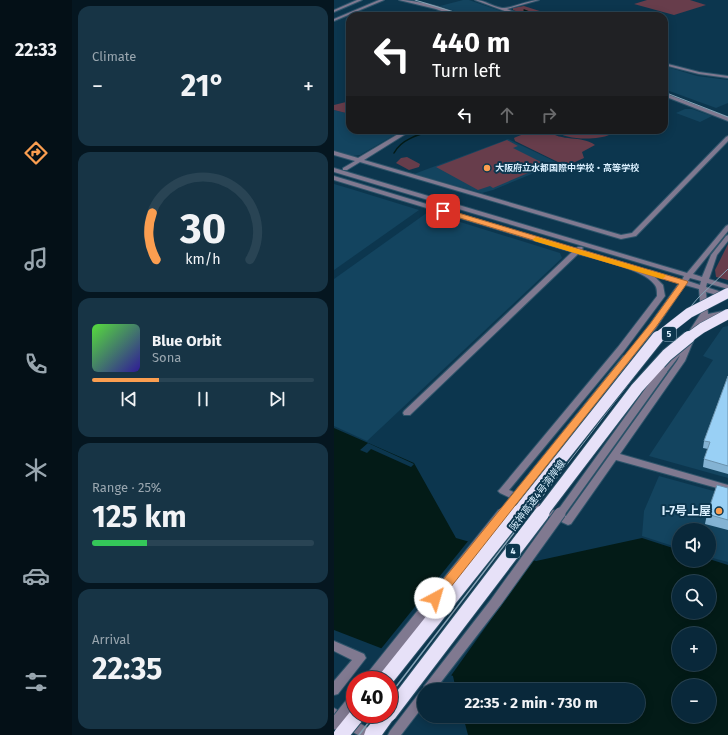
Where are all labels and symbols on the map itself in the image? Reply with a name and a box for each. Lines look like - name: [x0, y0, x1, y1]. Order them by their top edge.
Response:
- marker: 大阪府立水都国際中学校・高等学校: [482, 163, 492, 173]
- place label: 大阪府立水都国際中学校・高等学校: [495, 163, 640, 173]
- pin: [426, 194, 460, 228]
- road number: 5: [662, 327, 676, 341]
- street label: 阪神高速4号湾岸線: [507, 458, 568, 533]
- place label: I-7号上屋: [662, 504, 711, 518]
- marker: I-7号上屋: [714, 506, 724, 516]
- road number: 4: [506, 544, 520, 558]
- position arrow: [414, 577, 456, 619]
- speed limit sign: 40: [346, 671, 398, 723]

